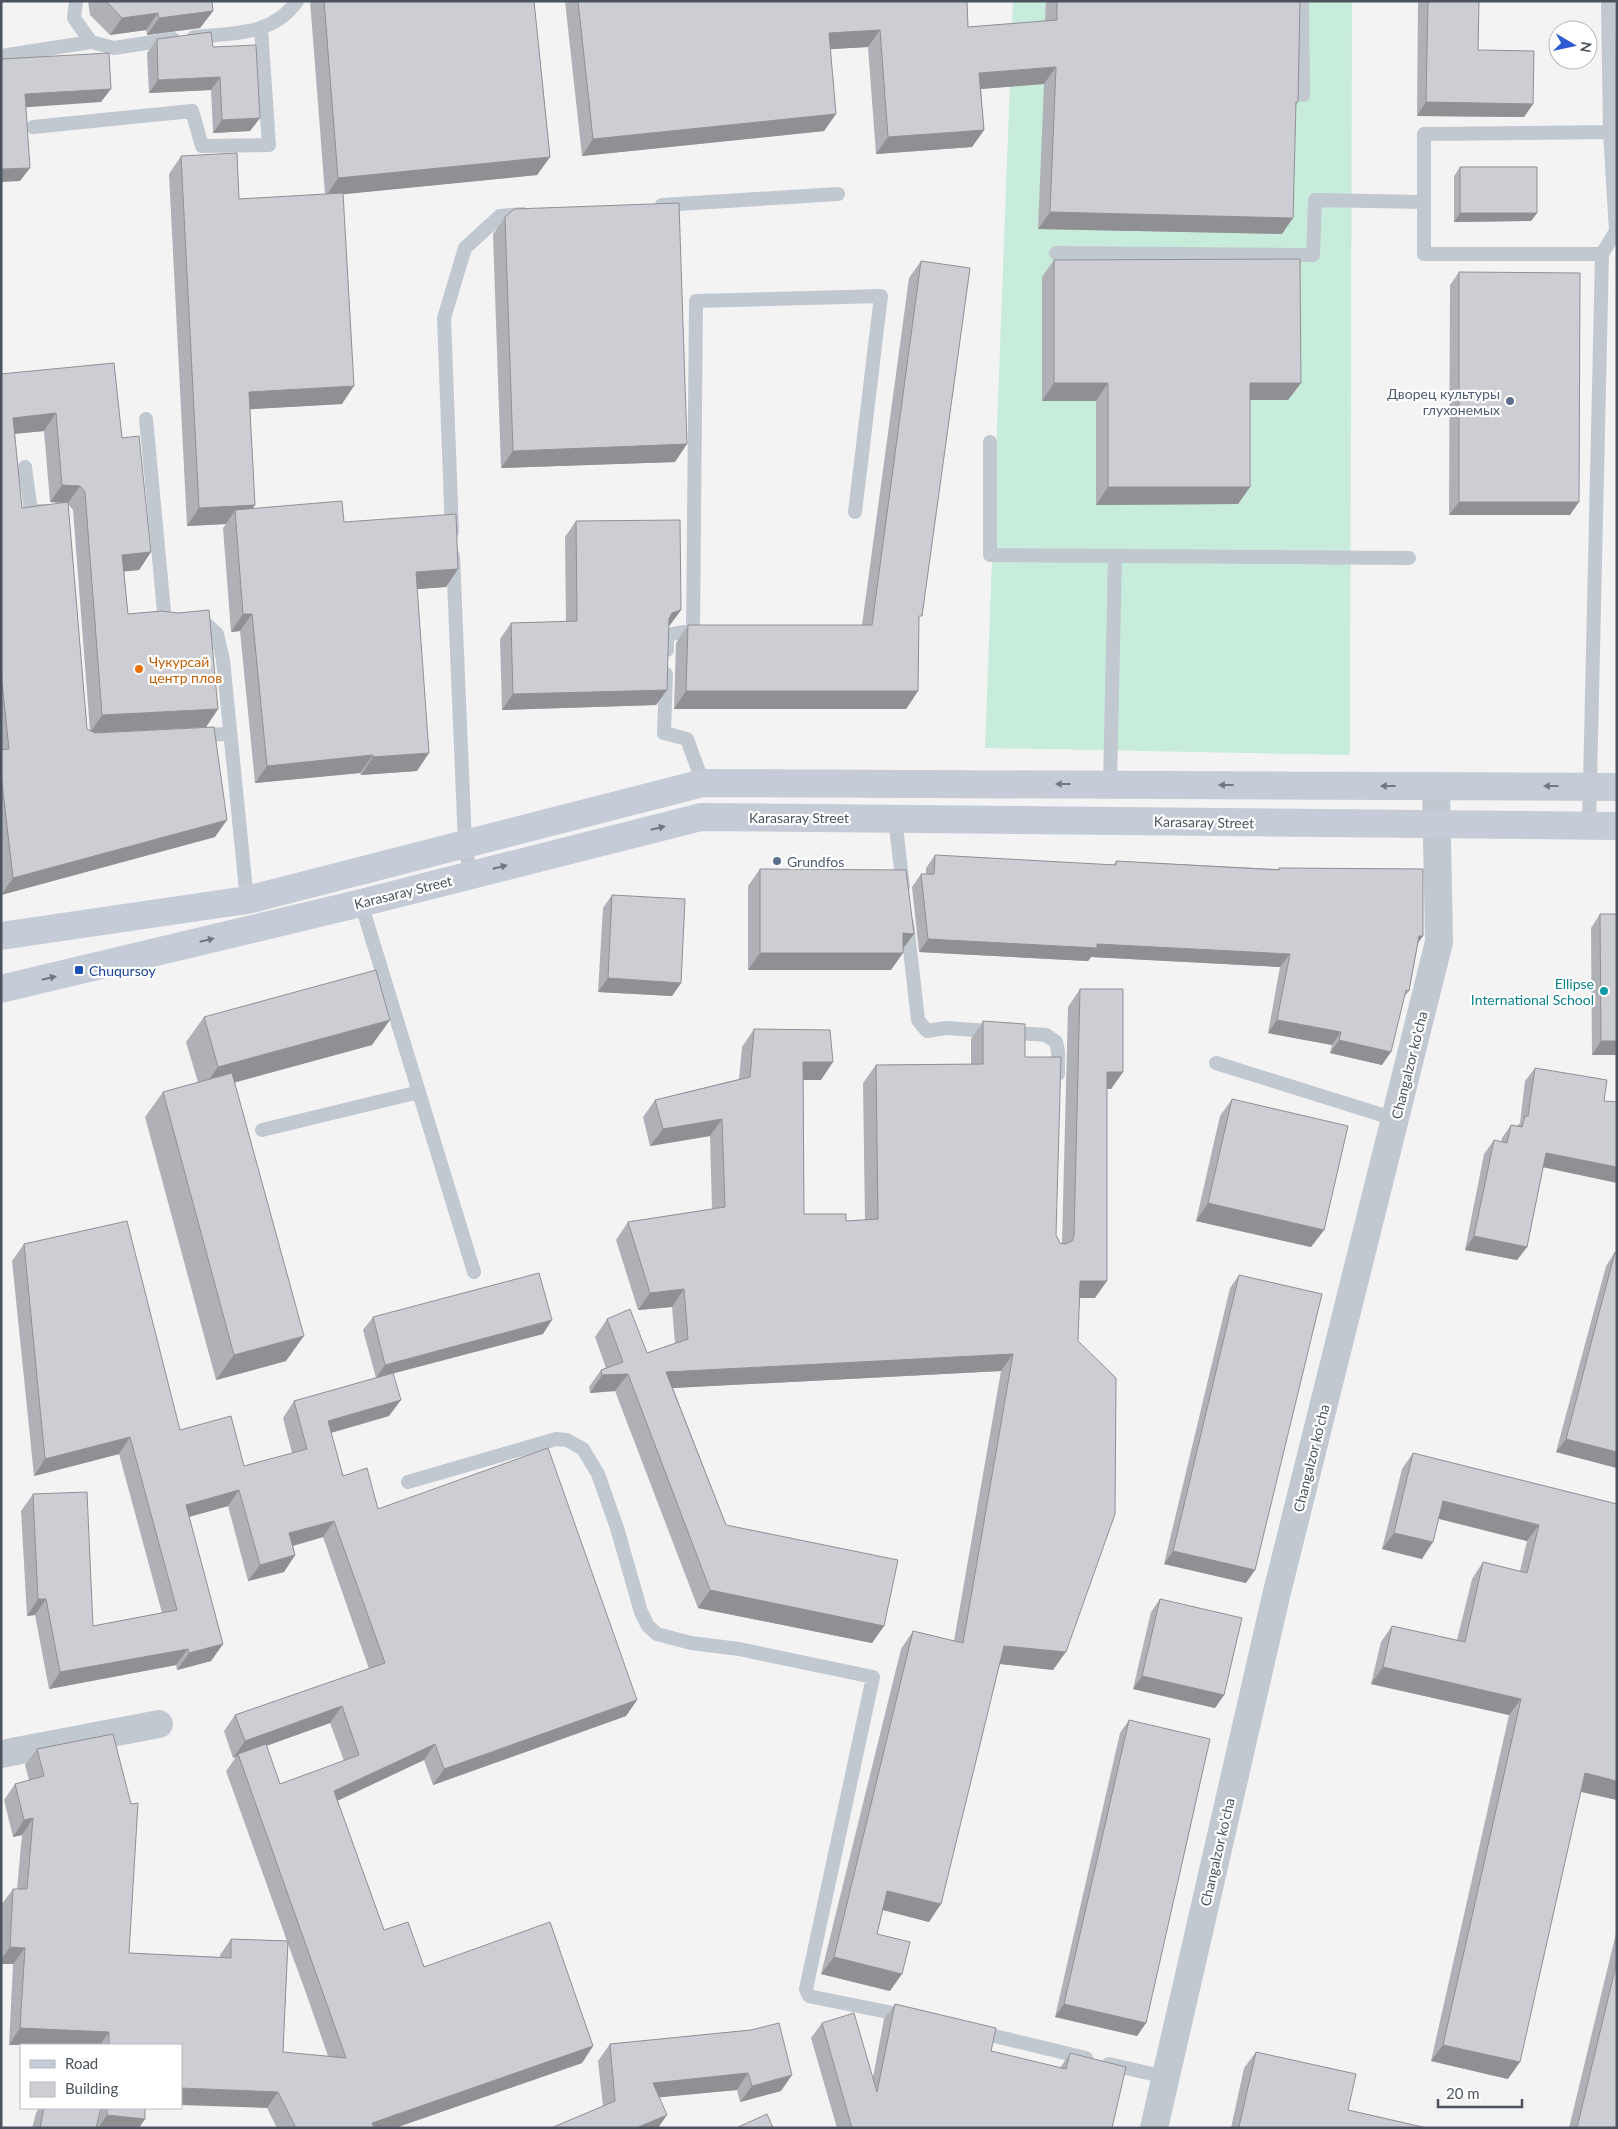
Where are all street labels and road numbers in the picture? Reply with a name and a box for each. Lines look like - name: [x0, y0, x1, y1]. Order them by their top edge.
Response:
- street label: Karasaray Street: [749, 809, 849, 826]
- street label: Karasaray Street: [1154, 813, 1254, 831]
- street label: Karasaray Street: [352, 872, 454, 912]
- street label: Changalzor ko'cha: [1387, 1009, 1431, 1121]
- street label: Changalzor ko'cha: [1289, 1402, 1333, 1514]
- street label: Changalzor ko'cha: [1196, 1796, 1238, 1908]

